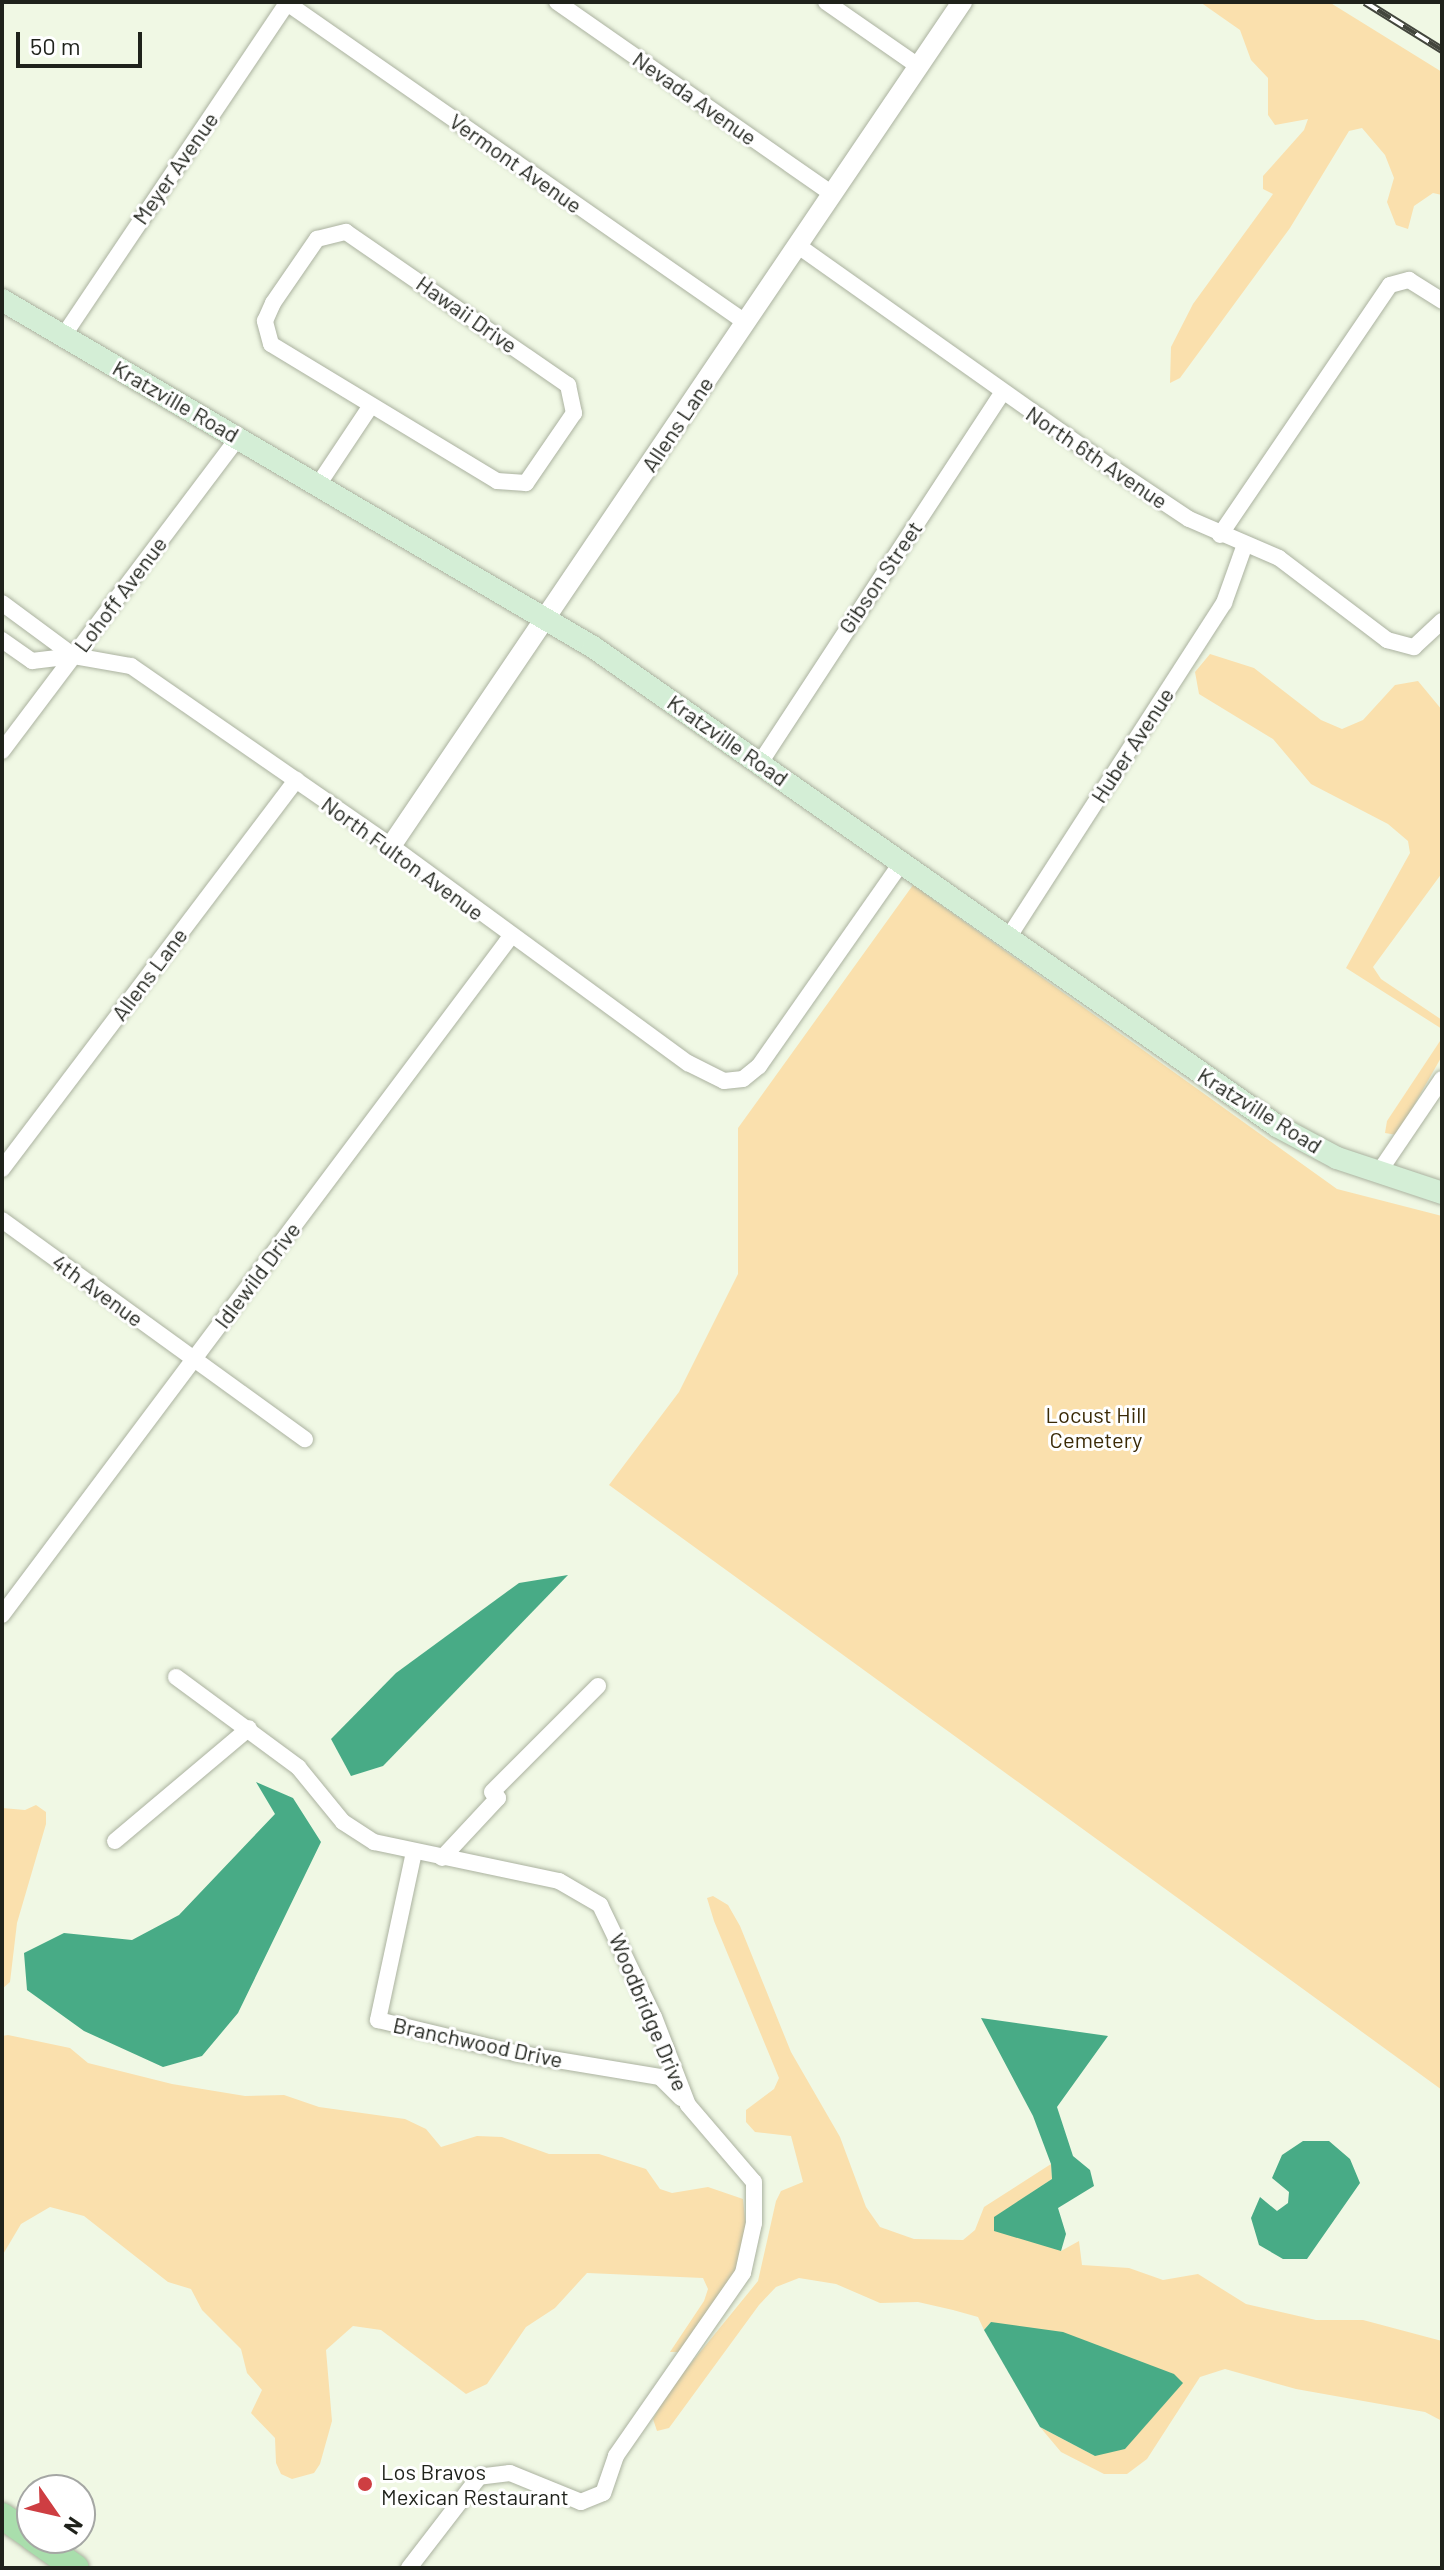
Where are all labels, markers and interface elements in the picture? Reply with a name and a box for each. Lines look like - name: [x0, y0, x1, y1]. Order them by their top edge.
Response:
- scale bar: [20, 16, 146, 66]
- text: 50 m: [30, 31, 81, 60]
- street label: Nevada Avenue: [628, 46, 762, 150]
- street label: Meyer Avenue: [127, 107, 223, 229]
- street label: Vermont Avenue: [445, 107, 587, 219]
- street label: Hawaii Drive: [412, 270, 522, 358]
- street label: Kratzville Road: [108, 354, 244, 448]
- street label: Allens Lane: [636, 371, 718, 477]
- street label: North 6th Avenue: [1021, 400, 1173, 514]
- street label: Gibson Street: [833, 516, 927, 638]
- street label: Lohoff Avenue: [68, 531, 172, 657]
- street label: Huber Avenue: [1085, 682, 1179, 808]
- street label: Kratzville Road: [663, 689, 793, 791]
- street label: North Fulton Avenue: [317, 790, 489, 926]
- street label: Allens Lane: [106, 922, 192, 1026]
- street label: Kratzville Road: [1193, 1061, 1327, 1159]
- street label: Idlewild Drive: [208, 1217, 306, 1333]
- street label: 4th Avenue: [47, 1248, 149, 1332]
- park label: Locust Hill Cemetery: [1046, 1401, 1146, 1452]
- street label: Woodbridge Drive: [604, 1929, 694, 2095]
- street label: Branchwood Drive: [391, 2011, 565, 2073]
- place label: Los Bravos Mexican Restaurant: [381, 2458, 569, 2510]
- north arrow: [16, 2474, 96, 2554]
- marker: Los Bravos Mexican Restaurant: [356, 2475, 374, 2493]
- text: N: [59, 2513, 89, 2540]

